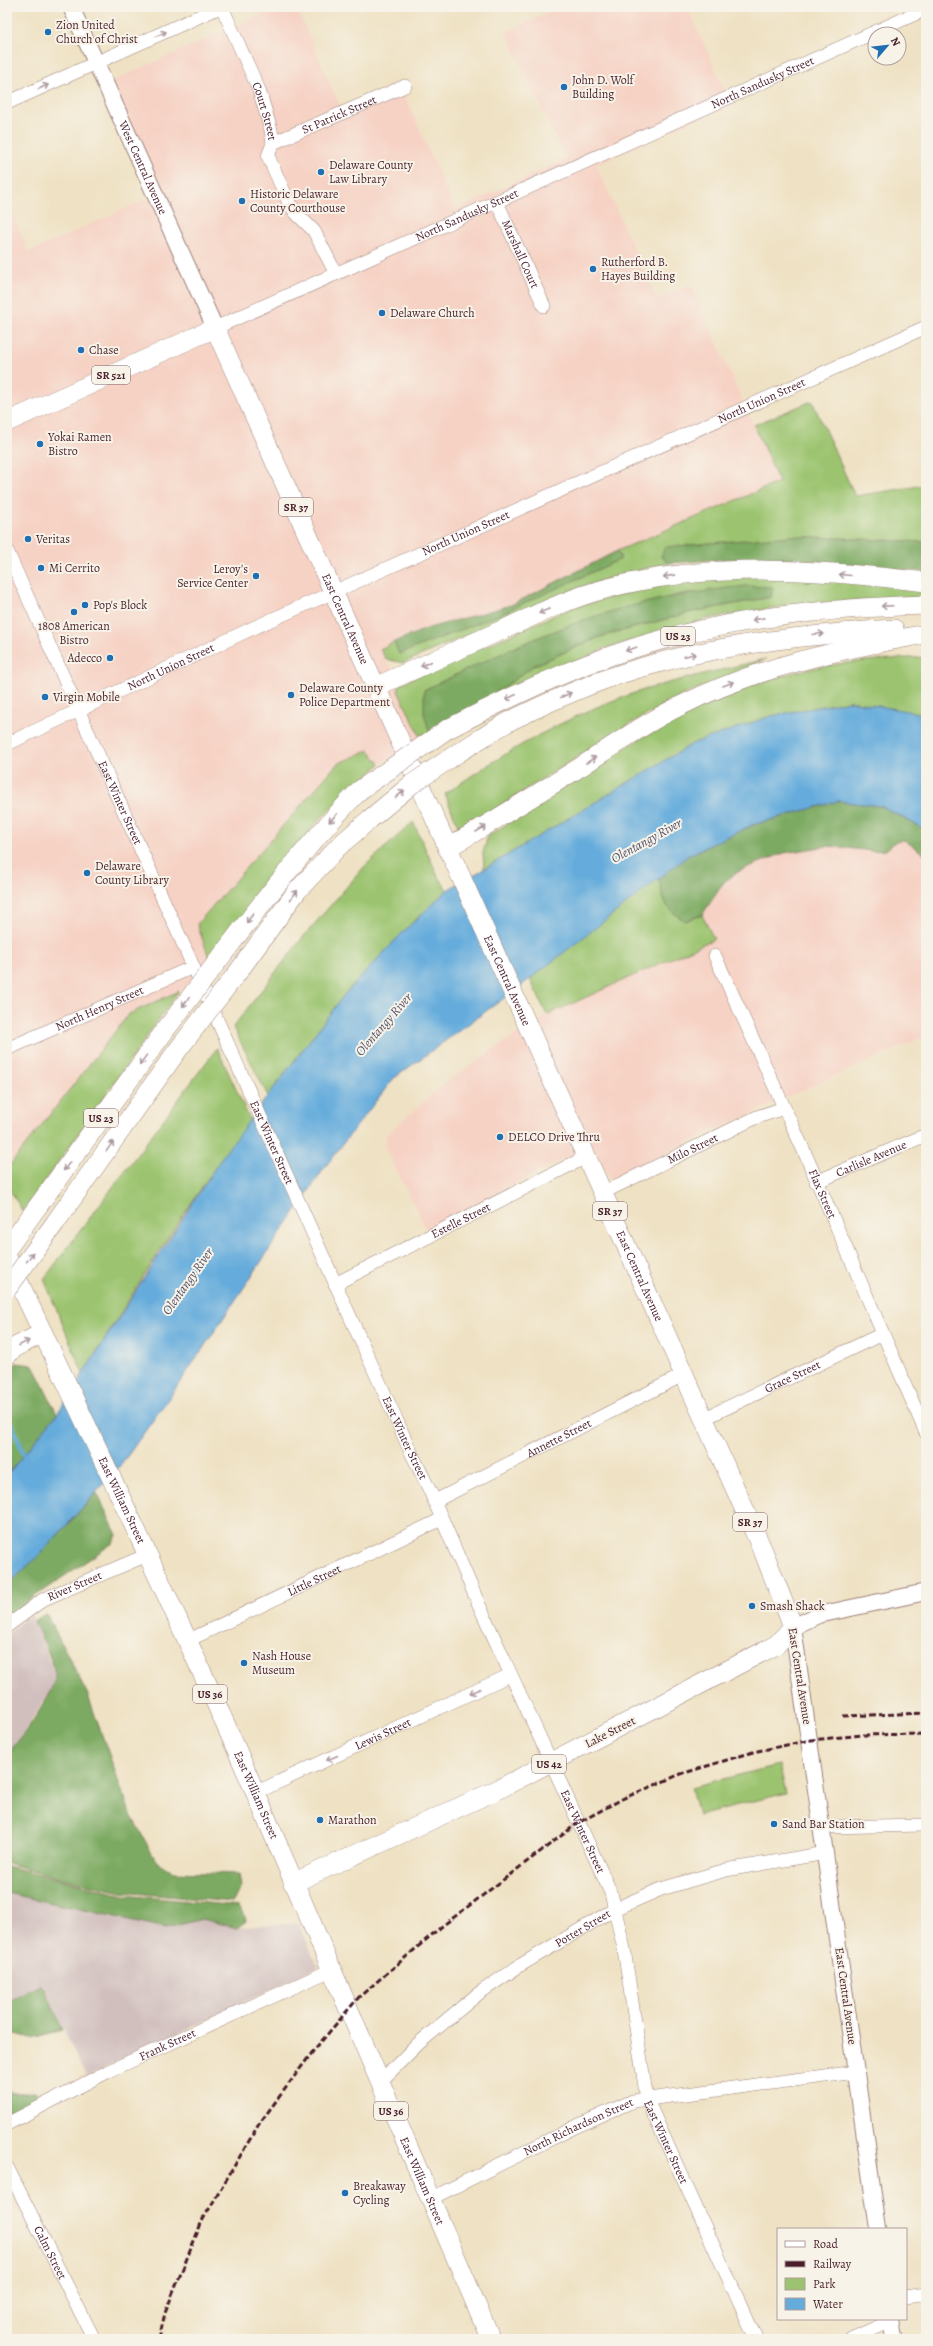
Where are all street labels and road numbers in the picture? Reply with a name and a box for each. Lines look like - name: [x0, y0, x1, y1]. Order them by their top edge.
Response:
- street label: North Sandusky Street: [708, 52, 816, 112]
- street label: Court Street: [248, 79, 281, 142]
- street label: St Patrick Street: [299, 91, 379, 138]
- street label: West Central Avenue: [115, 117, 171, 217]
- street label: North Sandusky Street: [413, 185, 521, 245]
- street label: Marshall Court: [498, 217, 543, 291]
- road number: SR 521: [92, 366, 130, 384]
- street label: North Union Street: [715, 374, 808, 427]
- road number: SR 37: [279, 498, 313, 516]
- street label: North Union Street: [419, 506, 512, 559]
- street label: East Central Avenue: [318, 571, 373, 667]
- road number: US 23: [661, 627, 695, 645]
- street label: North Union Street: [125, 639, 217, 694]
- street label: East Winter Street: [94, 758, 146, 847]
- street label: East Central Avenue: [480, 932, 535, 1028]
- street label: North Henry Street: [53, 982, 146, 1035]
- street label: East Winter Street: [246, 1098, 298, 1187]
- road number: US 23: [84, 1109, 118, 1127]
- street label: Milo Street: [665, 1129, 721, 1168]
- street label: Carlisle Avenue: [833, 1136, 909, 1181]
- street label: Flax Street: [805, 1167, 840, 1221]
- street label: Estelle Street: [428, 1199, 493, 1242]
- road number: SR 37: [593, 1202, 627, 1220]
- street label: East Central Avenue: [612, 1228, 667, 1324]
- street label: Grace Street: [762, 1356, 823, 1397]
- street label: East Winter Street: [379, 1394, 431, 1482]
- street label: Annette Street: [523, 1415, 594, 1462]
- street label: East William Street: [95, 1454, 149, 1546]
- road number: SR 37: [733, 1513, 767, 1531]
- street label: Little Street: [285, 1560, 344, 1600]
- street label: River Street: [45, 1567, 104, 1605]
- street label: East Central Avenue: [784, 1626, 816, 1726]
- road number: US 36: [193, 1685, 227, 1703]
- street label: Lake Street: [582, 1712, 638, 1752]
- street label: Lewis Street: [352, 1714, 414, 1754]
- street label: East William Street: [230, 1748, 282, 1842]
- road number: US 42: [532, 1755, 566, 1773]
- street label: East Winter Street: [557, 1787, 609, 1876]
- street label: Potter Street: [552, 1905, 613, 1951]
- street label: East Central Avenue: [831, 1946, 861, 2046]
- street label: Frank Street: [136, 2025, 198, 2064]
- street label: North Richardson Street: [521, 2094, 636, 2159]
- street label: East Winter Street: [640, 2098, 692, 2186]
- road number: US 36: [374, 2102, 408, 2120]
- street label: East William Street: [396, 2134, 448, 2228]
- street label: Calm Street: [30, 2223, 71, 2282]

